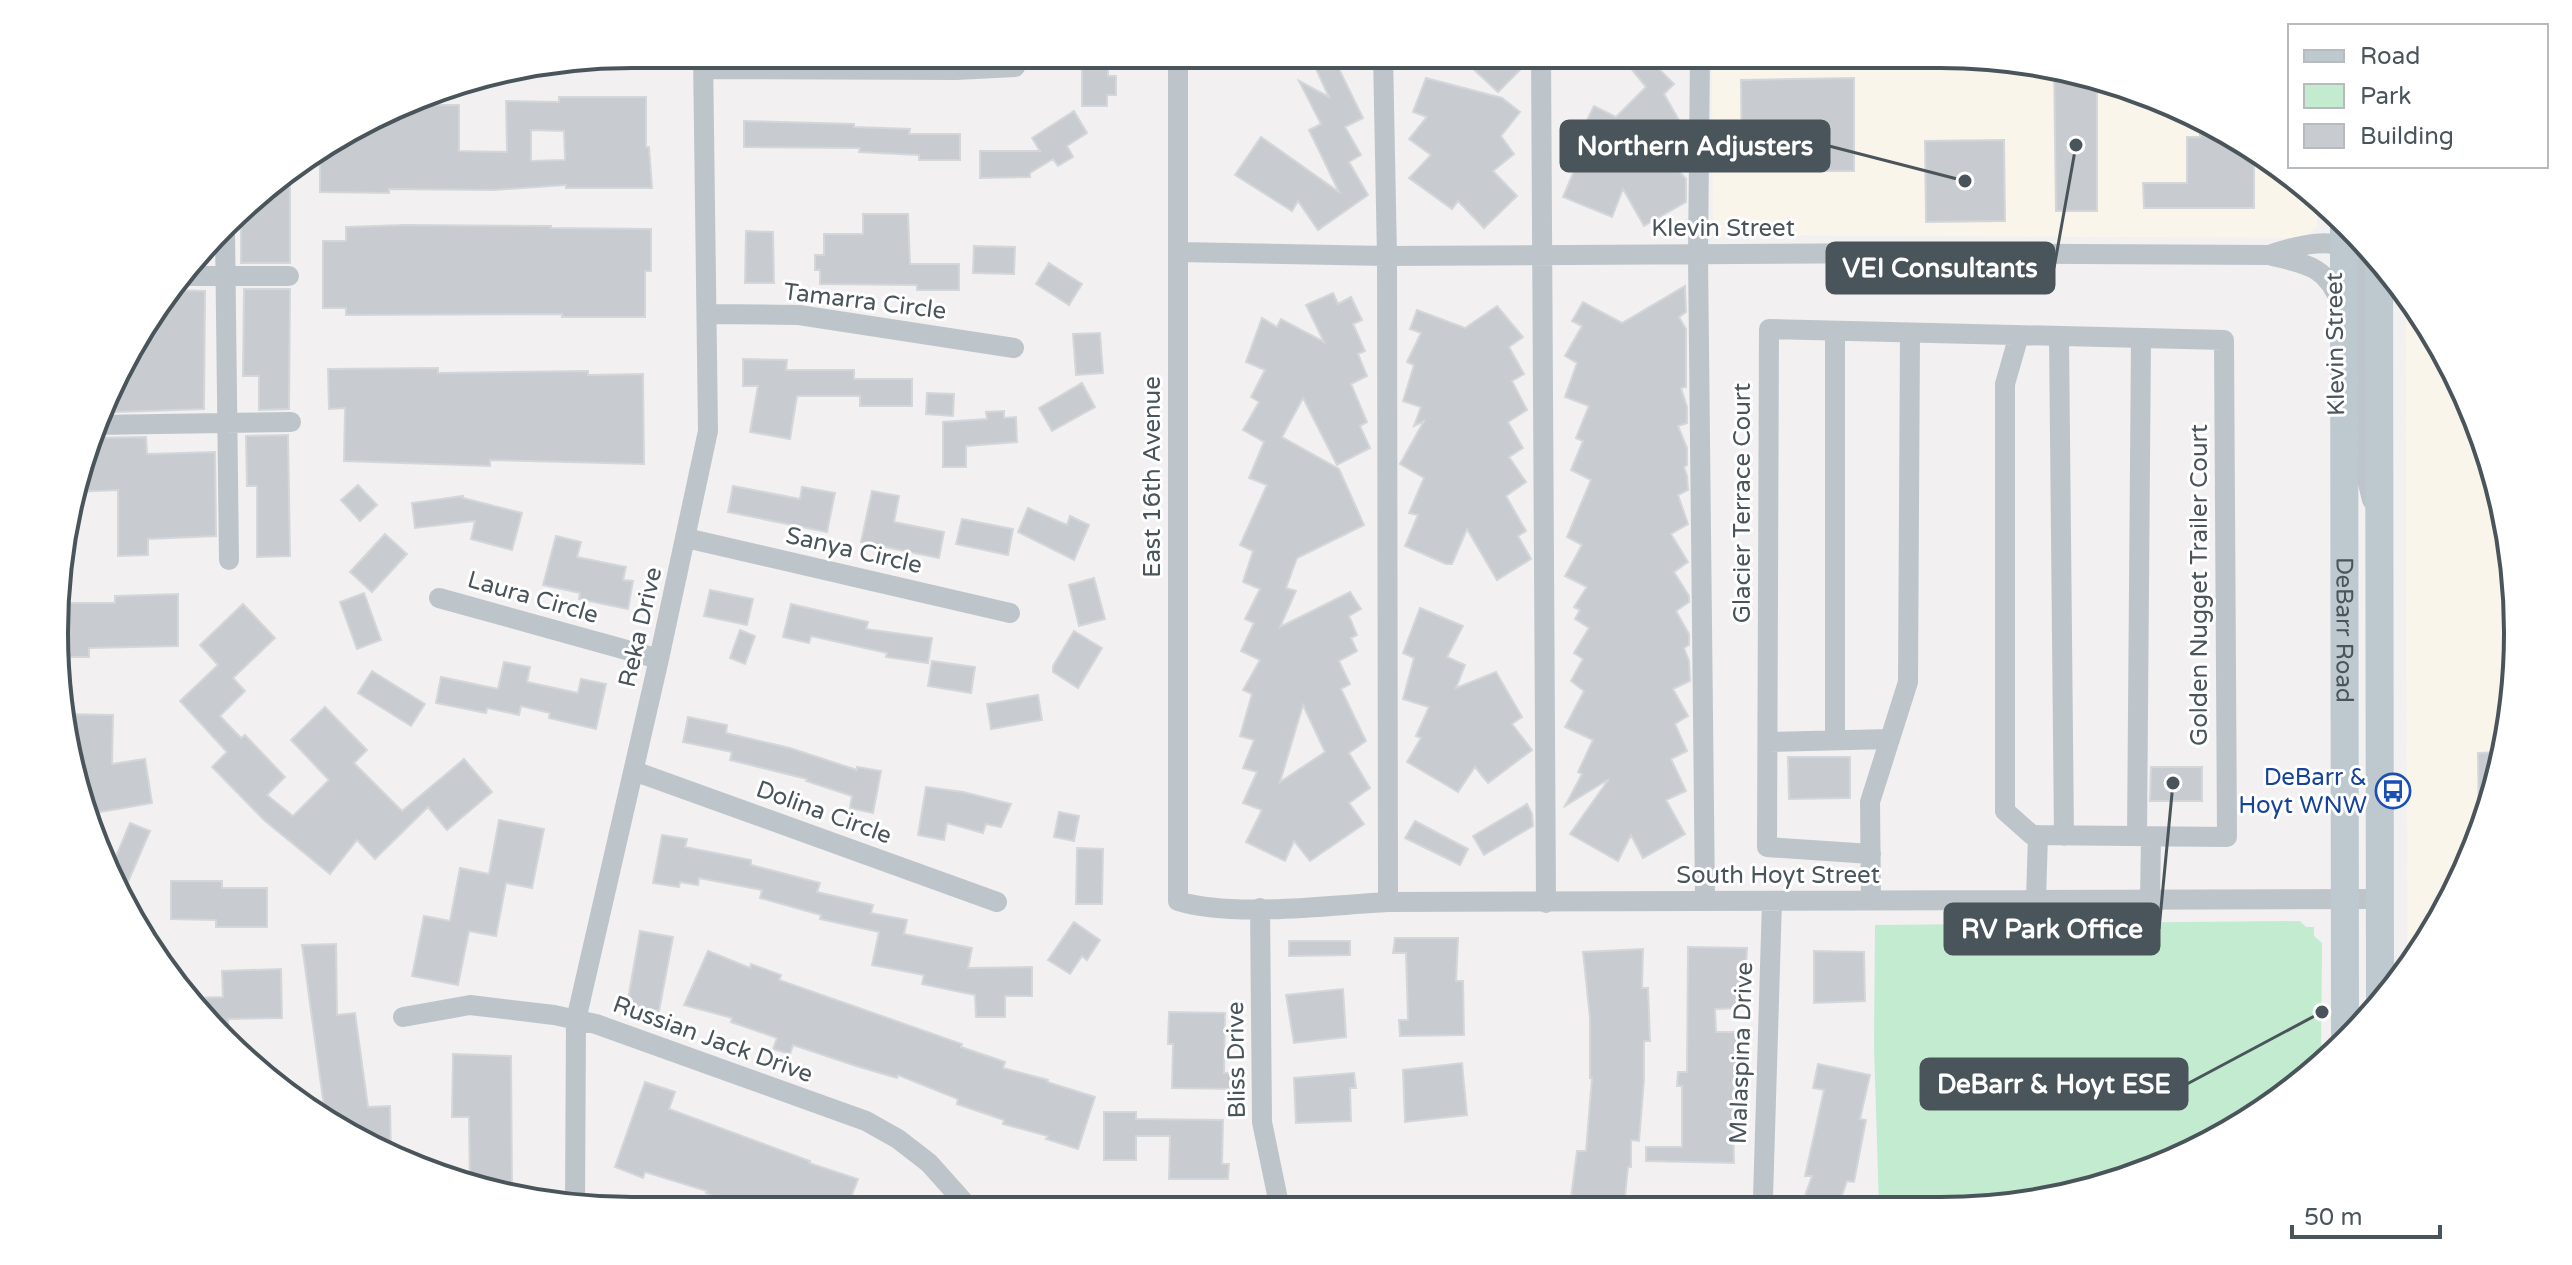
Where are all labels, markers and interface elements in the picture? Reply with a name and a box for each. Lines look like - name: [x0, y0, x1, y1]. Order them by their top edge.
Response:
- legend: [2288, 24, 2548, 168]
- text: Road: [2360, 42, 2420, 71]
- text: Park: [2360, 82, 2411, 111]
- callout: Northern Adjusters: [1561, 121, 1829, 171]
- text: Building: [2360, 122, 2454, 151]
- text: Northern Adjusters: [1577, 131, 1813, 162]
- street label: Klevin Street: [1651, 214, 1795, 243]
- callout: VEI Consultants: [1827, 243, 2054, 293]
- text: VEI Consultants: [1842, 253, 2038, 284]
- street label: Klevin Street: [2320, 272, 2351, 416]
- street label: Tamarra Circle: [782, 277, 948, 326]
- street label: East 16th Avenue: [1138, 376, 1167, 578]
- street label: Glacier Terrace Court: [1728, 383, 1757, 623]
- street label: Golden Nugget Trailer Court: [2185, 424, 2214, 746]
- street label: Sanya Circle: [783, 521, 925, 580]
- street label: DeBarr Road: [2329, 557, 2359, 703]
- street label: Reka Drive: [613, 564, 668, 690]
- street label: Laura Circle: [464, 565, 602, 630]
- place label: DeBarr & Hoyt WNW: [2238, 763, 2367, 820]
- bus stop icon: DeBarr & Hoyt WNW: [2374, 772, 2412, 810]
- street label: Dolina Circle: [752, 775, 896, 850]
- street label: South Hoyt Street: [1676, 861, 1880, 890]
- callout: RV Park Office: [1945, 904, 2159, 954]
- text: RV Park Office: [1961, 914, 2143, 945]
- street label: Malaspina Drive: [1724, 961, 1759, 1145]
- street label: Russian Jack Drive: [609, 990, 817, 1089]
- street label: Bliss Drive: [1221, 1001, 1252, 1119]
- callout: DeBarr & Hoyt ESE: [1921, 1059, 2187, 1109]
- text: DeBarr & Hoyt ESE: [1937, 1069, 2171, 1100]
- scale bar: [2292, 1189, 2440, 1239]
- text: 50 m: [2304, 1203, 2362, 1232]

